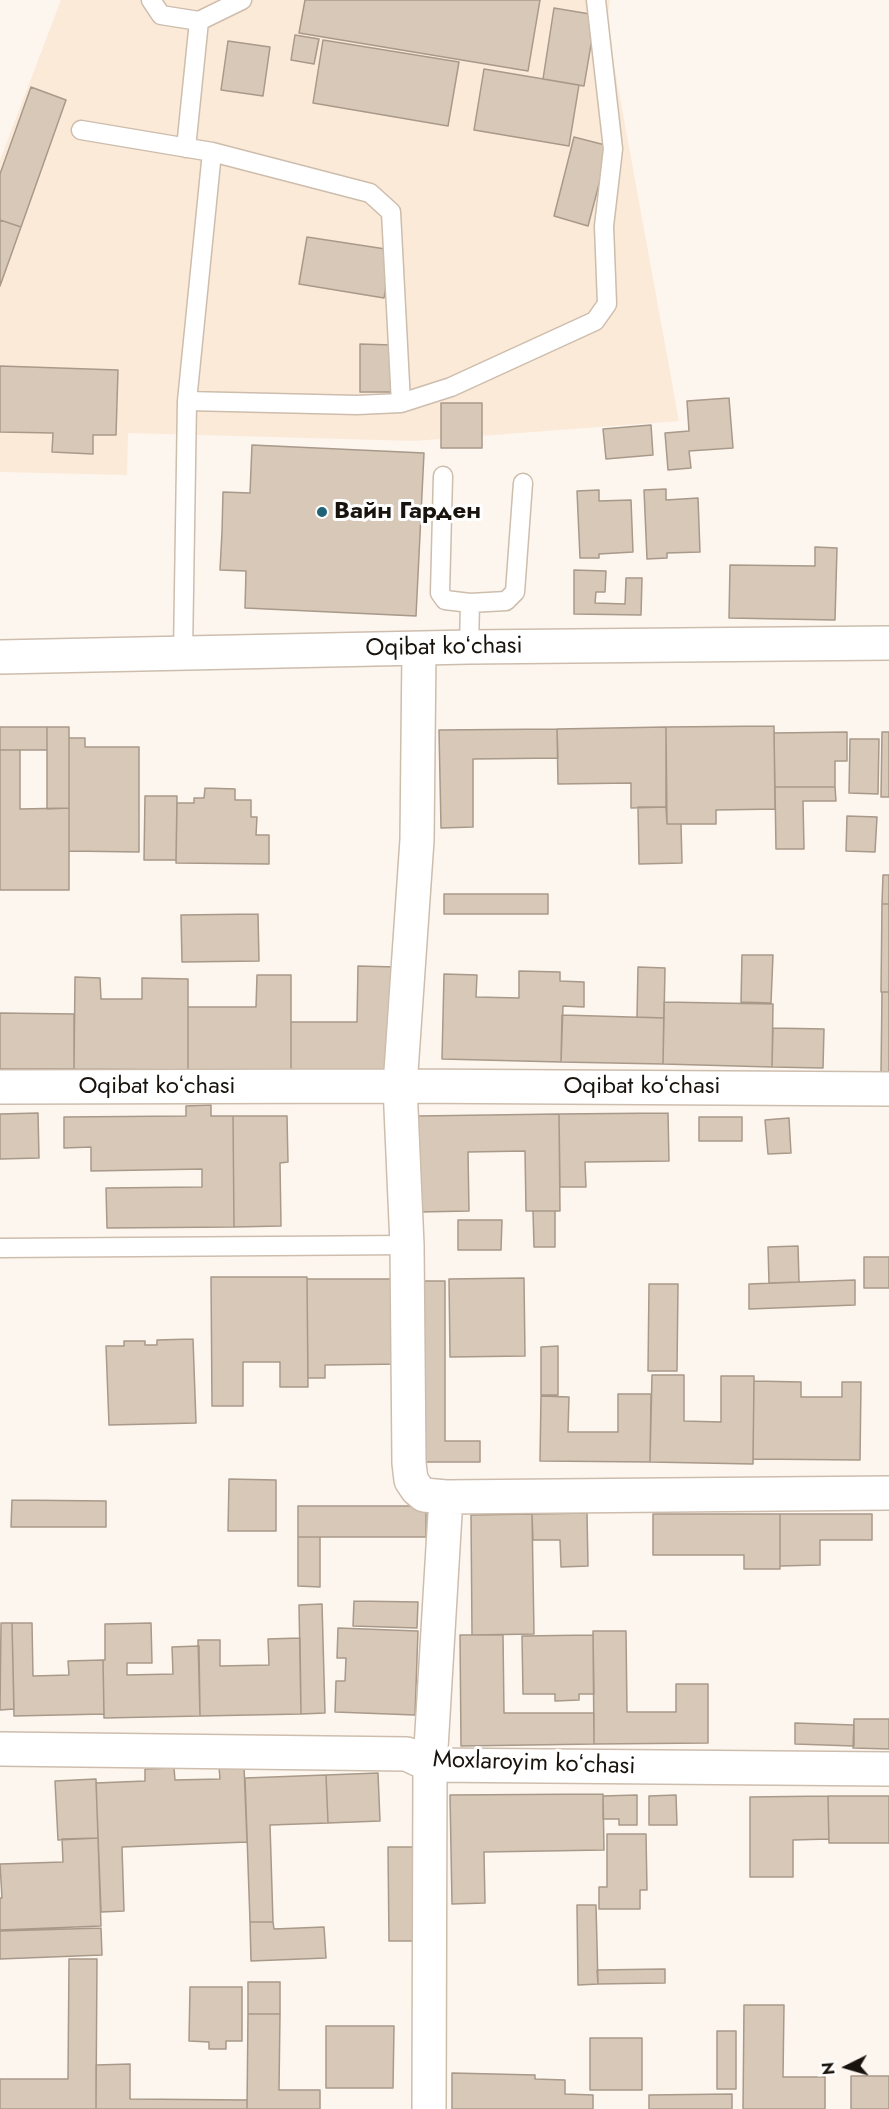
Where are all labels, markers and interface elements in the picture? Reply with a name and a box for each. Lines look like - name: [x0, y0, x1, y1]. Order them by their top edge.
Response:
- place label: Вайн Гарден: [334, 498, 481, 526]
- marker: Вайн Гарден: [315, 505, 329, 519]
- street label: Oqibat koʻchasi: [365, 632, 523, 664]
- street label: Oqibat koʻchasi: [78, 1073, 236, 1101]
- street label: Oqibat koʻchasi: [563, 1073, 721, 1101]
- street label: Moxlaroyim koʻchasi: [432, 1746, 636, 1782]
- north arrow: [817, 2037, 877, 2097]
- text: N: [817, 2061, 841, 2076]

